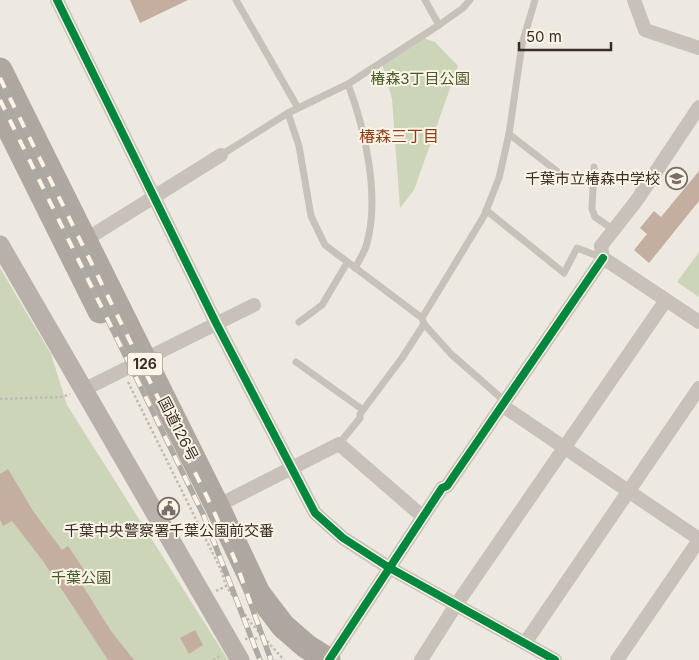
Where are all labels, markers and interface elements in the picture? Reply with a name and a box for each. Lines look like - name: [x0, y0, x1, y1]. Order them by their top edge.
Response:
- scale bar: [519, 20, 612, 52]
- text: 50 m: [526, 27, 562, 46]
- park label: 椿森3丁目公園: [370, 69, 470, 88]
- district label: 椿森三丁目: [359, 126, 439, 146]
- school or university icon: 千葉市立椿森中学校: [664, 167, 688, 191]
- place label: 千葉市立椿森中学校: [525, 169, 660, 188]
- road number: 126: [128, 352, 162, 376]
- street label: 国道126号: [154, 393, 203, 464]
- public building icon: 千葉中央警察署千葉公園前交番: [157, 496, 181, 520]
- place label: 千葉中央警察署千葉公園前交番: [64, 521, 274, 540]
- park label: 千葉公園: [51, 568, 111, 587]

